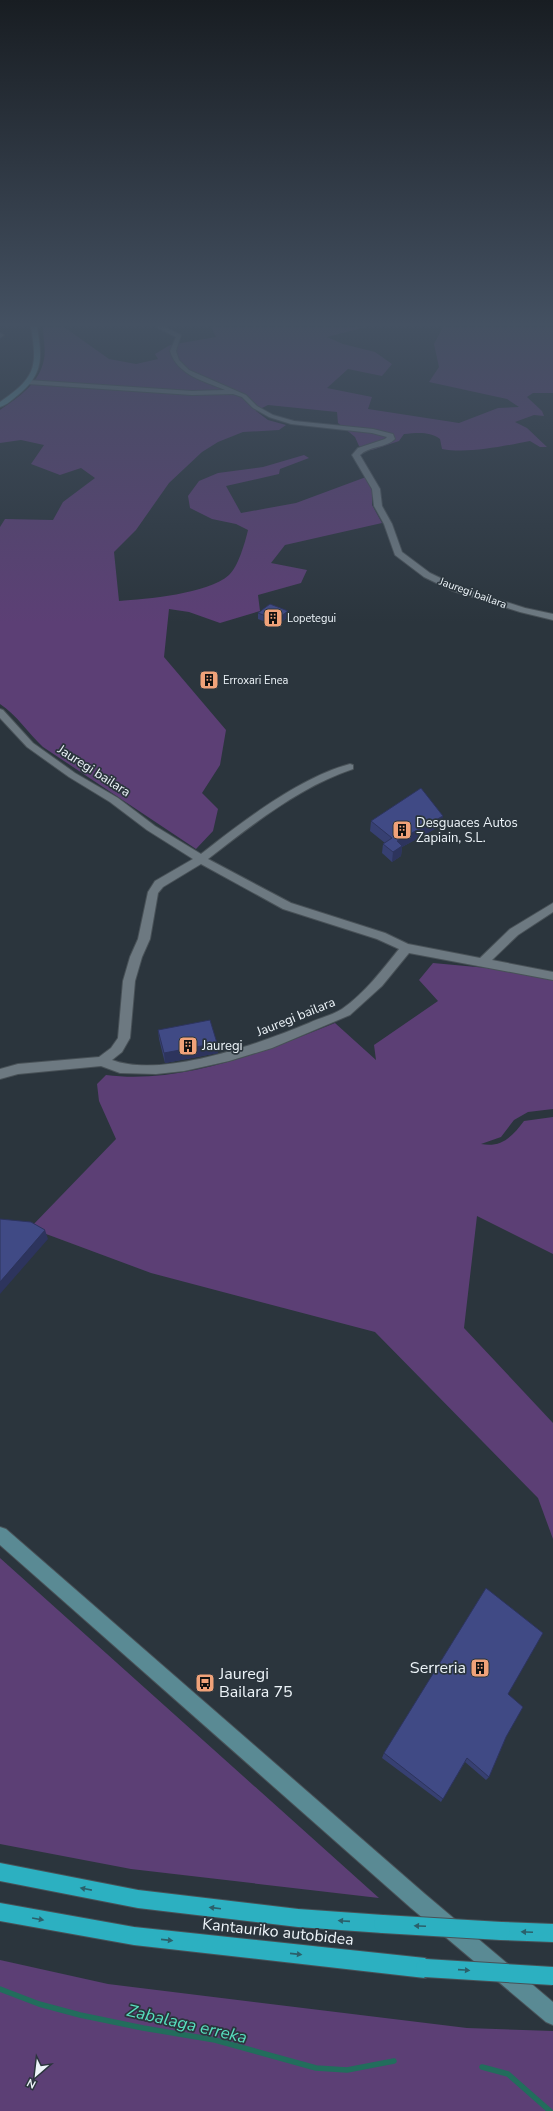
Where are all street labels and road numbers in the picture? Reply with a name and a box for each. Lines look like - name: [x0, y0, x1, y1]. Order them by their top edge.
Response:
- street label: Jauregi bailara: [436, 574, 509, 612]
- street label: Jauregi bailara: [53, 740, 134, 801]
- street label: Jauregi bailara: [253, 993, 338, 1041]
- street label: Kantauriko autobidea: [201, 1913, 355, 1951]

